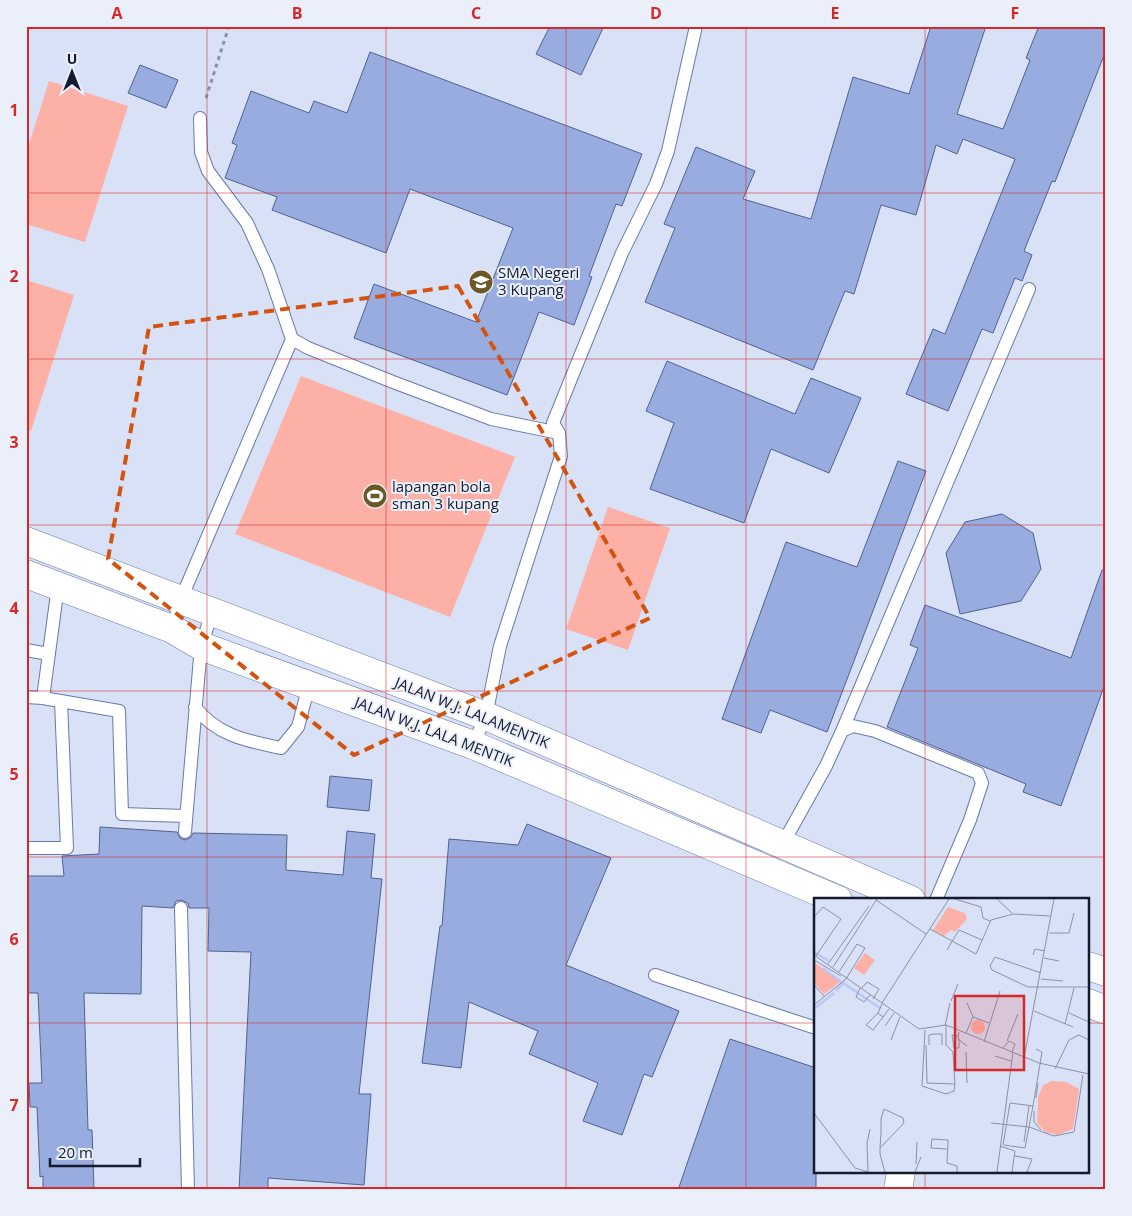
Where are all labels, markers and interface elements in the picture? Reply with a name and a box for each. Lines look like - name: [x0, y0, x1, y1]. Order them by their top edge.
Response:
- text: A: [111, 2, 123, 24]
- text: B: [292, 2, 302, 24]
- text: C: [471, 2, 481, 24]
- text: D: [650, 2, 662, 24]
- text: E: [831, 2, 840, 24]
- text: F: [1011, 2, 1019, 24]
- north arrow: [48, 48, 98, 98]
- text: U: [67, 49, 77, 68]
- text: 1: [9, 99, 19, 121]
- place label: SMA Negeri 3 Kupang: [498, 262, 579, 299]
- text: 2: [9, 265, 19, 287]
- school or university icon: SMA Negeri 3 Kupang: [468, 269, 494, 295]
- text: 3: [9, 431, 19, 453]
- place label: lapangan bola sman 3 kupang: [392, 476, 499, 513]
- sports icon: lapangan bola sman 3 kupang: [362, 483, 388, 509]
- text: 4: [9, 597, 19, 619]
- street label: JALAN W.J. LALAMENTIK: [390, 671, 553, 753]
- street label: JALAN W.J. LALA MENTIK: [350, 691, 518, 771]
- text: 5: [9, 763, 19, 785]
- inset map: [814, 898, 1090, 1174]
- text: 6: [9, 928, 19, 950]
- text: 7: [9, 1094, 19, 1116]
- scale bar: [50, 1136, 140, 1168]
- text: 20 m: [58, 1142, 93, 1162]

